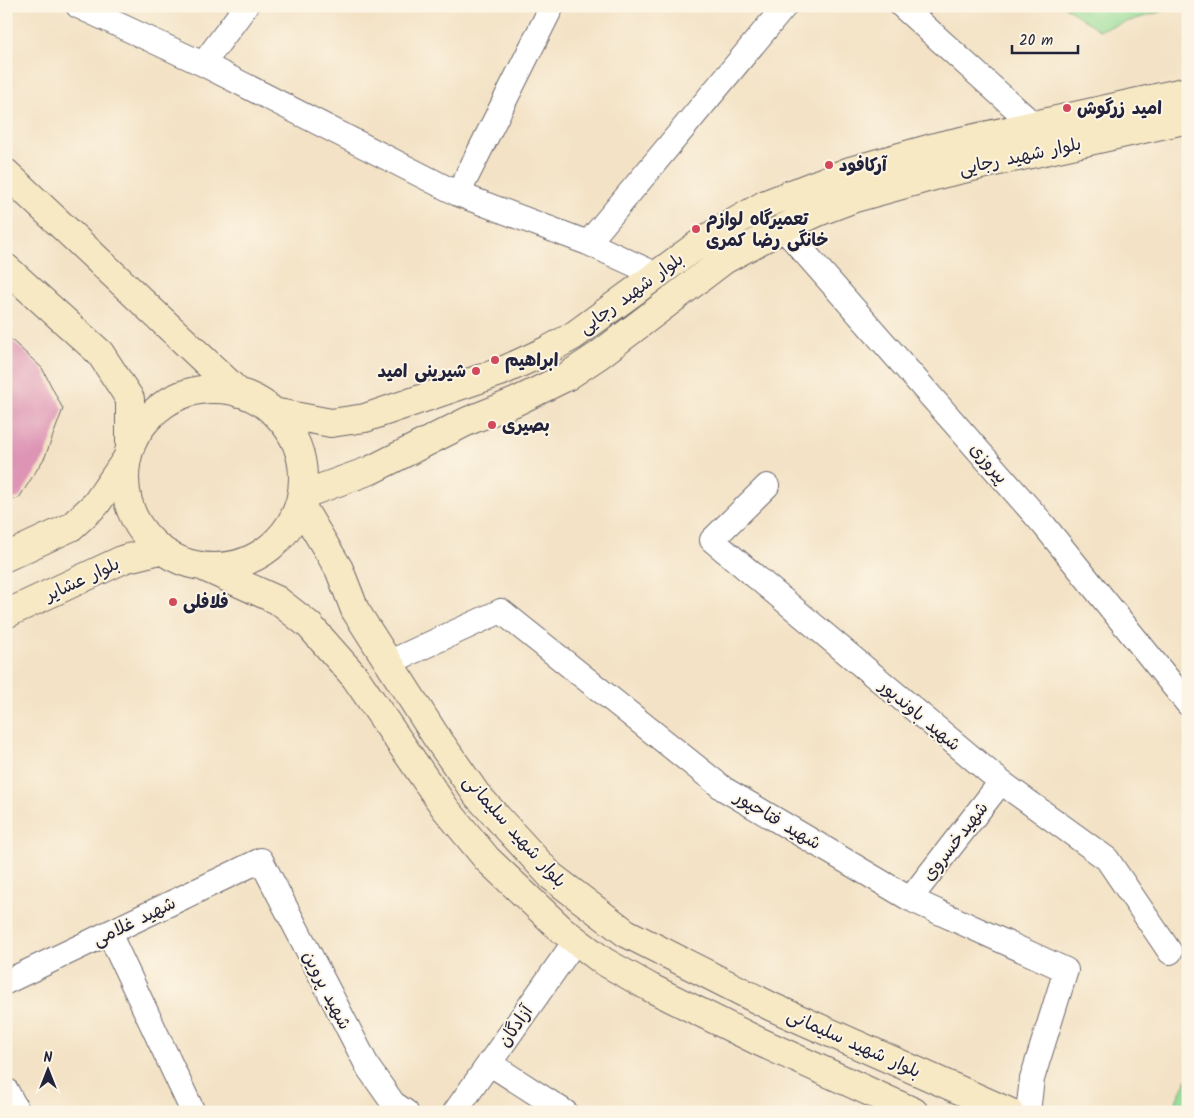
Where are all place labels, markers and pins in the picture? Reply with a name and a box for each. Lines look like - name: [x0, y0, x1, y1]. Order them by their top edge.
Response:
- place label: امید زرگوش: [1077, 95, 1162, 124]
- marker: امید زرگوش: [1061, 102, 1073, 114]
- place label: آرکافود: [839, 152, 888, 181]
- marker: آرکافود: [823, 159, 835, 171]
- place label: تعمیرگاه لوازم خانگی رضا کمری: [706, 206, 828, 256]
- marker: تعمیرگاه لوازم خانگی رضا کمری: [690, 223, 702, 235]
- place label: ابراهیم: [505, 347, 558, 376]
- marker: ابراهیم: [489, 354, 501, 366]
- place label: شیرینی امید: [377, 358, 466, 387]
- marker: شیرینی امید: [470, 365, 482, 377]
- place label: بصیری: [502, 412, 550, 441]
- marker: بصیری: [486, 419, 498, 431]
- place label: فلافلی: [183, 589, 229, 618]
- marker: فلافلی: [167, 596, 179, 608]

